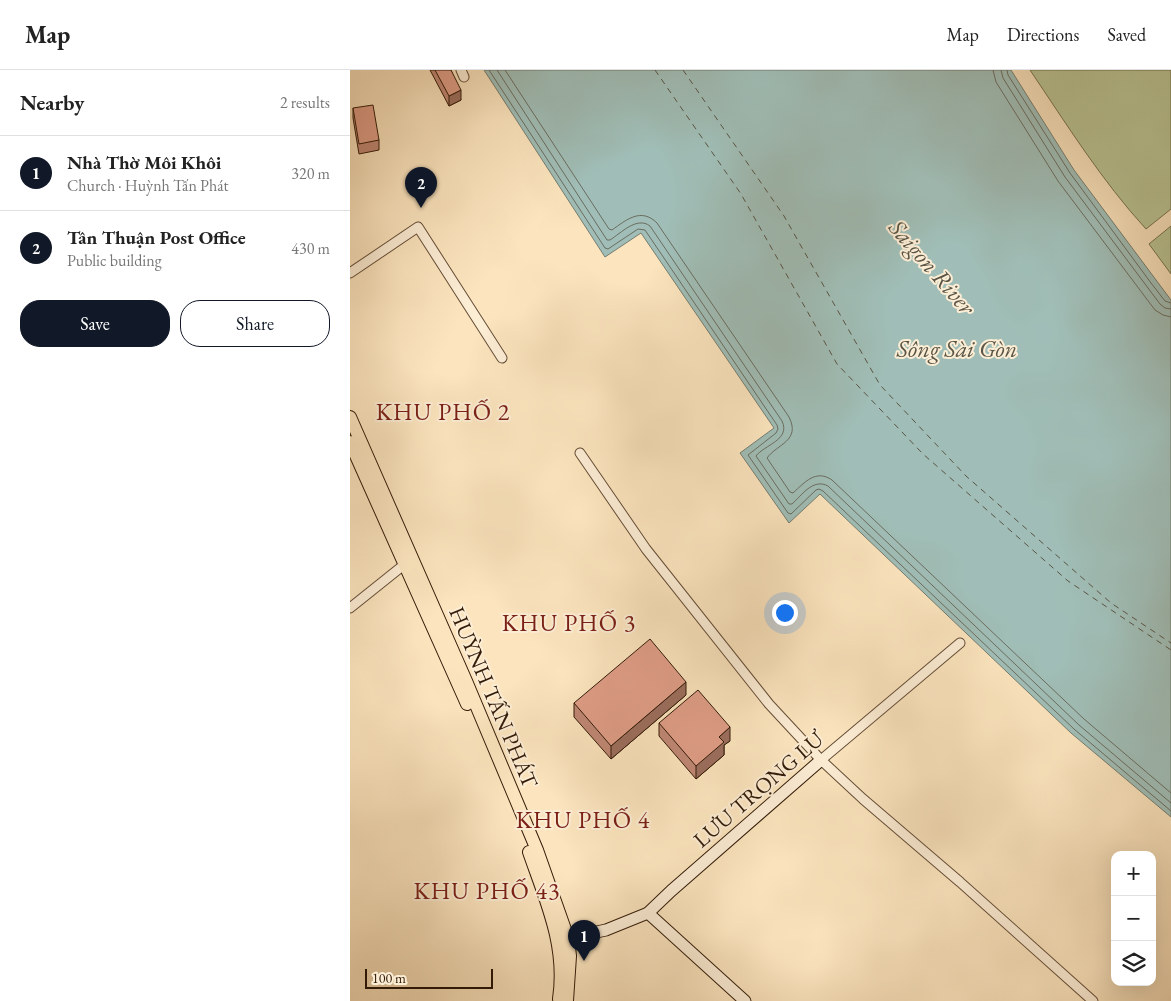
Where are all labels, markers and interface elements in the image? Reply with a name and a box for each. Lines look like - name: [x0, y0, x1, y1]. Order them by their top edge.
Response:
- text: Map: [25, 19, 70, 50]
- text: Map: [947, 23, 979, 46]
- text: Directions: [1007, 23, 1079, 46]
- text: Saved: [1107, 23, 1146, 46]
- text: Nearby: [20, 89, 84, 116]
- text: 2 results: [280, 92, 330, 113]
- text: Nhà Thờ Môi Khôi: [67, 150, 221, 175]
- text: 1: [32, 163, 40, 184]
- text: 320 m: [291, 163, 330, 184]
- pin: 2: [405, 167, 437, 208]
- text: Church · Huỳnh Tấn Phát: [67, 175, 229, 196]
- water label: Saigon River: [882, 212, 984, 322]
- text: Tân Thuận Post Office: [67, 225, 246, 250]
- text: 2: [32, 238, 40, 259]
- text: 430 m: [291, 238, 330, 259]
- text: Public building: [67, 250, 162, 271]
- button: Save: [20, 300, 170, 347]
- button: Share: [180, 300, 330, 347]
- water label: Sông Sài Gòn: [896, 333, 1017, 364]
- district label: KHU PHỐ 2: [376, 396, 510, 427]
- your location: [772, 600, 798, 626]
- street label: HUỲNH TẤN PHÁT: [442, 602, 545, 792]
- district label: KHU PHỐ 3: [502, 607, 636, 638]
- street label: LƯU TRỌNG LƯ: [687, 724, 831, 854]
- district label: KHU PHỐ 4: [516, 804, 650, 835]
- map controls: [1111, 851, 1156, 986]
- button: +: [1111, 851, 1156, 896]
- district label: KHU PHỐ 43: [413, 875, 561, 906]
- button: −: [1111, 896, 1156, 941]
- pin: 1: [568, 920, 600, 961]
- button: layers: [1111, 941, 1156, 986]
- scale bar: [365, 966, 492, 989]
- text: 100 m: [372, 969, 406, 987]

